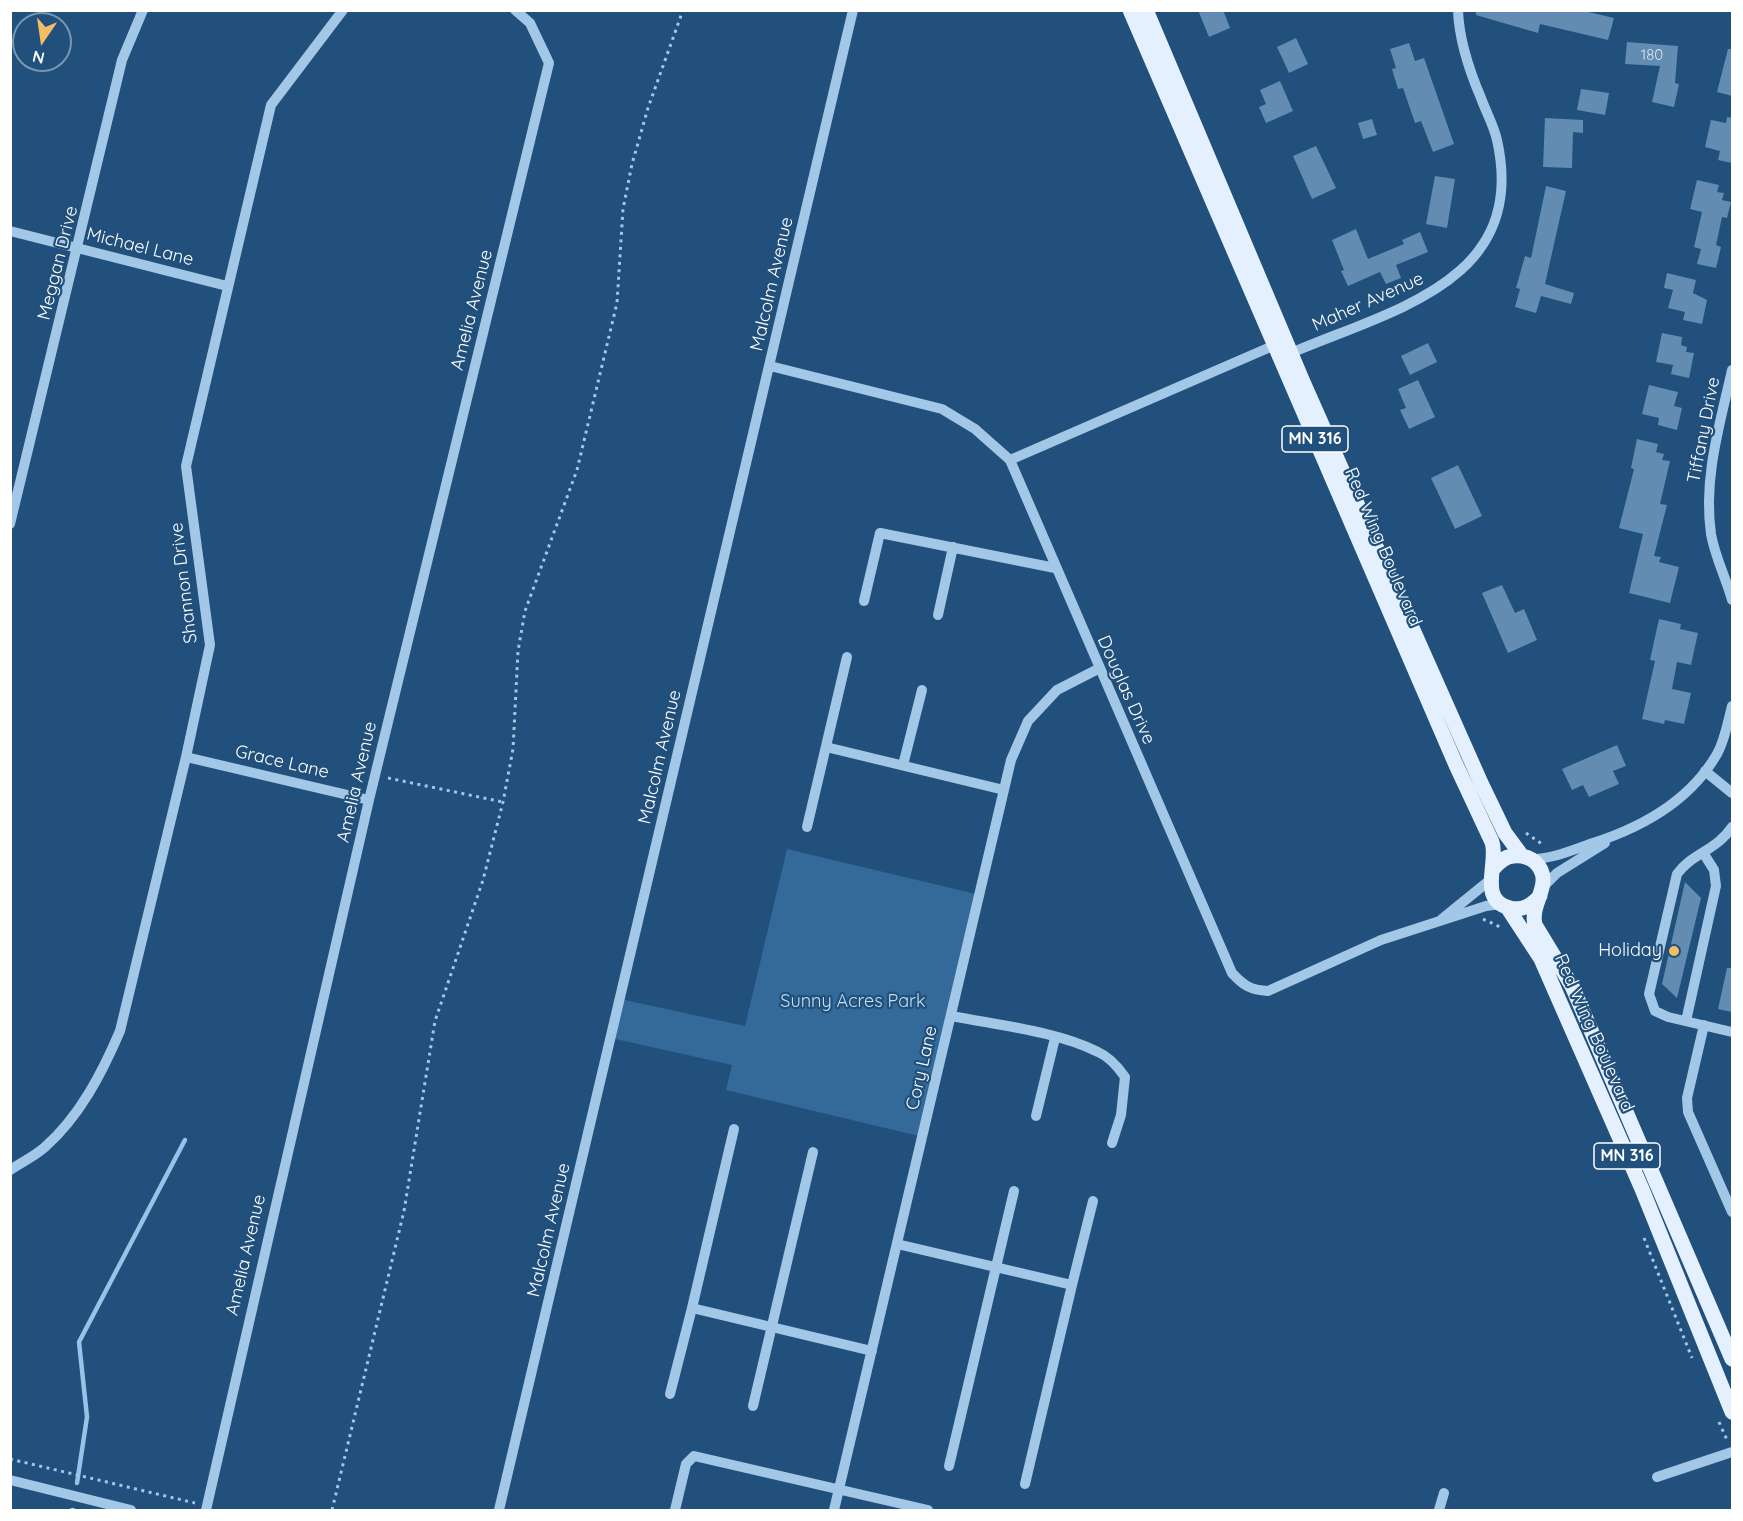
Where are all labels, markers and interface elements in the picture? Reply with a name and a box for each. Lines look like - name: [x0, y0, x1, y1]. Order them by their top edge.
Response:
- north arrow: [12, 12, 72, 72]
- house number: 180: [1641, 46, 1663, 64]
- text: N: [30, 47, 46, 69]
- street label: Meggan Drive: [33, 204, 83, 322]
- street label: Malcolm Avenue: [746, 215, 798, 353]
- street label: Michael Lane: [84, 223, 196, 271]
- street label: Amelia Avenue: [447, 247, 497, 373]
- street label: Maher Avenue: [1309, 268, 1427, 336]
- street label: Tiffany Drive: [1683, 375, 1725, 485]
- road number: MN 316: [1282, 426, 1348, 452]
- street label: Red Wing Boulevard: [1340, 464, 1426, 630]
- street label: Shannon Drive: [166, 521, 202, 645]
- street label: Douglas Drive: [1092, 632, 1160, 748]
- street label: Malcolm Avenue: [634, 688, 686, 826]
- street label: Amelia Avenue: [333, 719, 381, 845]
- street label: Grace Lane: [233, 741, 331, 783]
- place label: Holiday: [1598, 940, 1662, 962]
- marker: Holiday: [1667, 944, 1681, 958]
- street label: Red Wing Boulevard: [1549, 951, 1639, 1115]
- park label: Sunny Acres Park: [780, 991, 926, 1013]
- street label: Cory Lane: [902, 1024, 942, 1112]
- road number: MN 316: [1594, 1143, 1660, 1169]
- street label: Malcolm Avenue: [523, 1161, 575, 1299]
- street label: Amelia Avenue: [222, 1192, 270, 1318]

